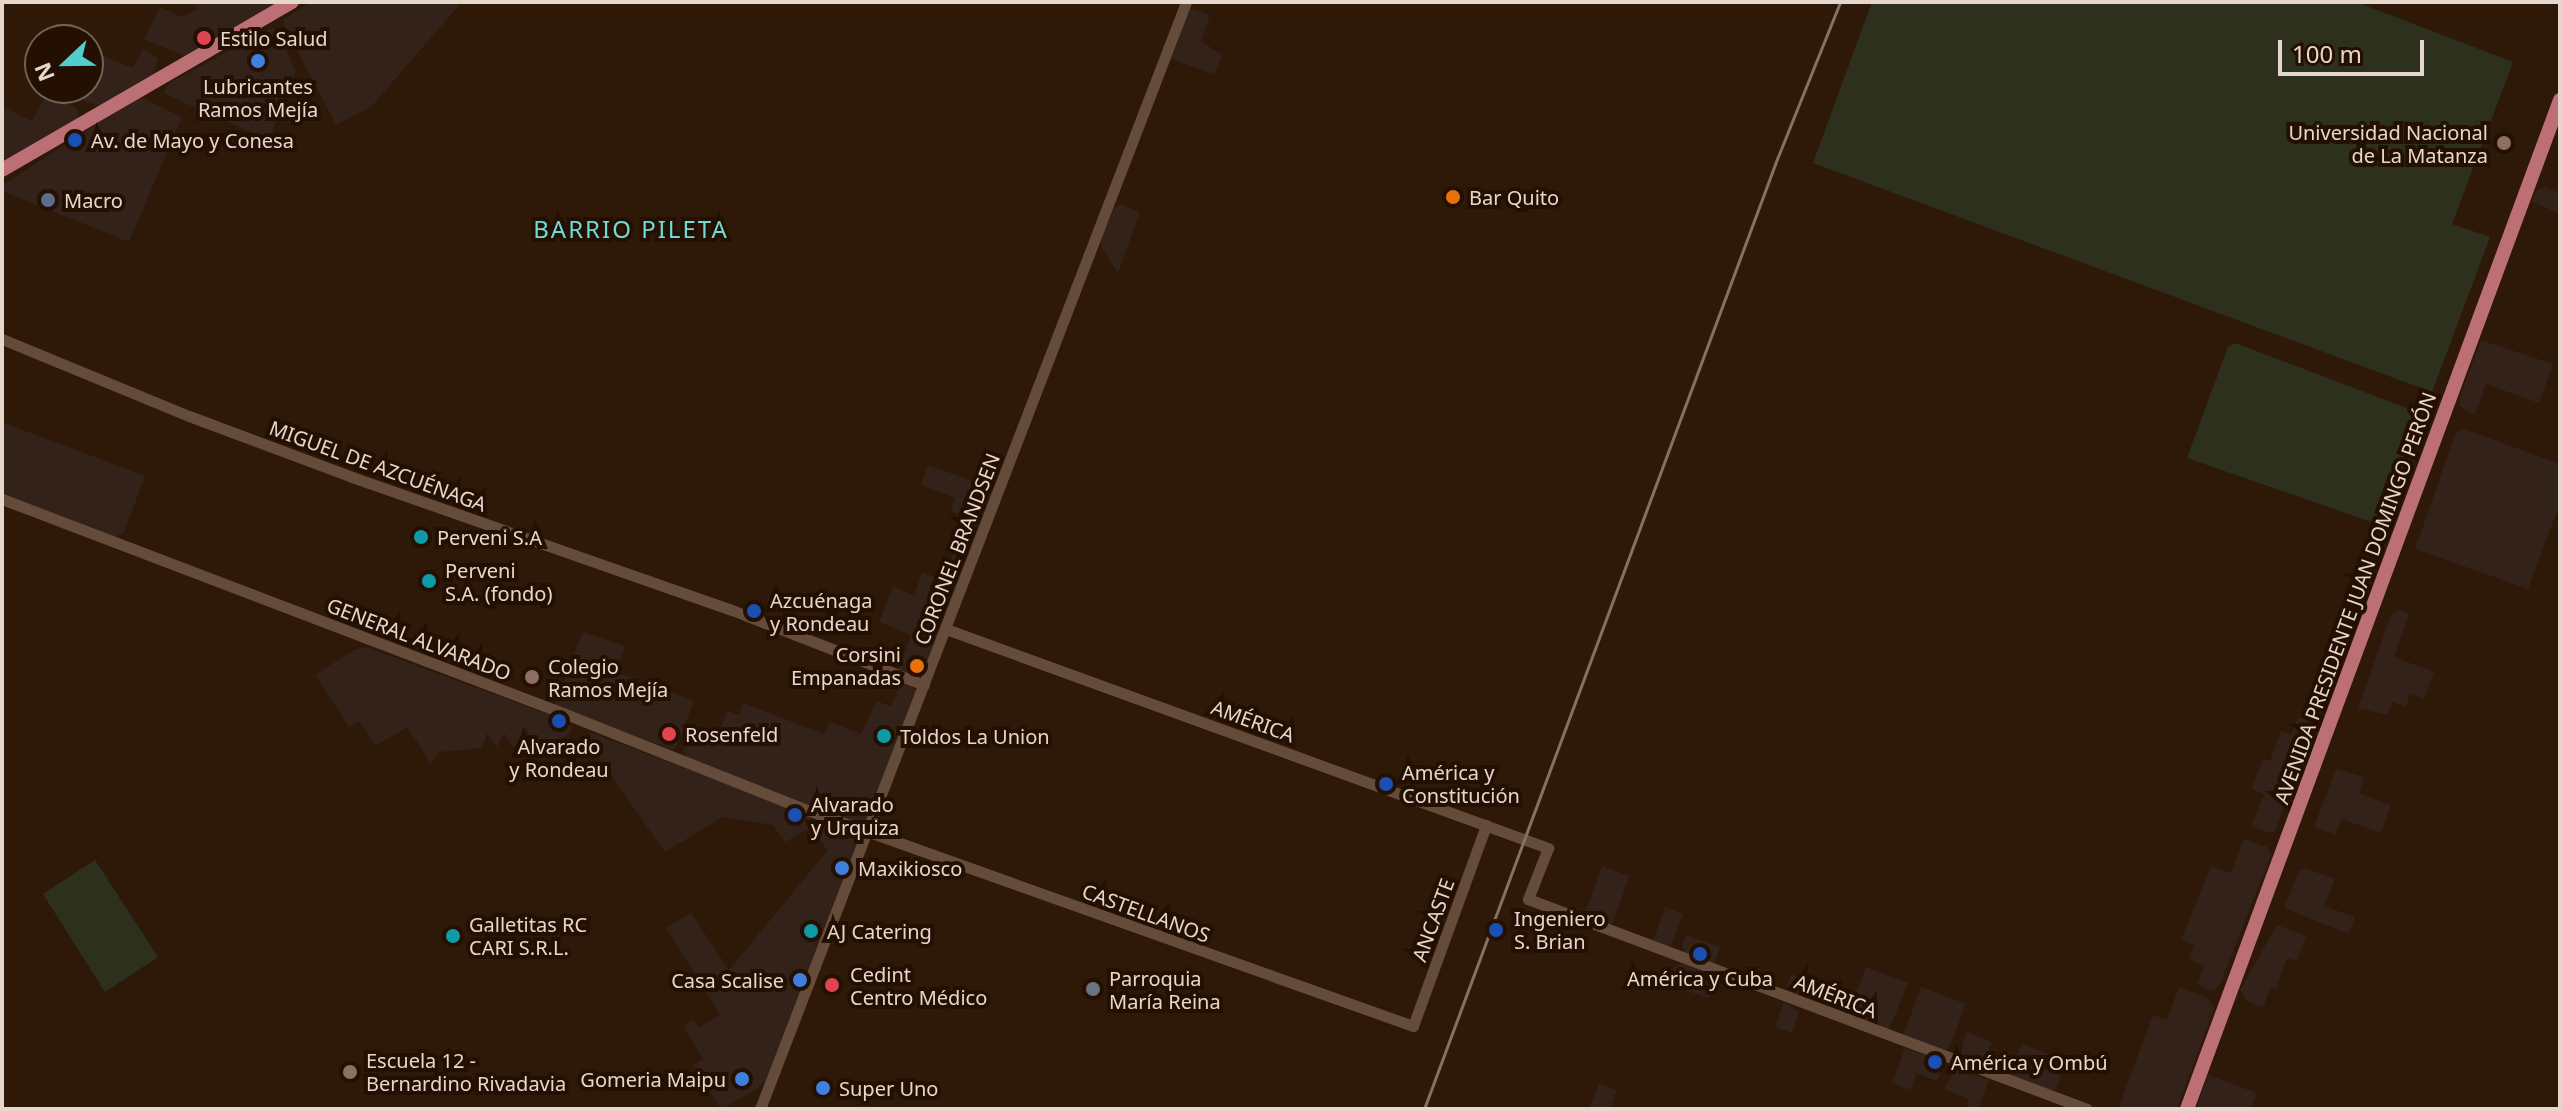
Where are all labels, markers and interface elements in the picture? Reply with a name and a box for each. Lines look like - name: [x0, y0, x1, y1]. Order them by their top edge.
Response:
- north arrow: [24, 24, 104, 104]
- scale bar: [2282, 24, 2428, 74]
- place label: Estilo Salud: [220, 26, 328, 50]
- marker: Estilo Salud: [195, 29, 213, 47]
- text: 100 m: [2292, 37, 2362, 70]
- marker: Lubricantes Ramos Mejía: [249, 52, 267, 70]
- text: N: [26, 58, 61, 86]
- place label: Lubricantes Ramos Mejía: [198, 74, 318, 121]
- place label: Universidad Nacional de La Matanza: [2288, 120, 2488, 167]
- place label: Av. de Mayo y Conesa: [91, 128, 294, 152]
- marker: Av. de Mayo y Conesa: [66, 131, 84, 149]
- marker: Universidad Nacional de La Matanza: [2495, 134, 2513, 152]
- place label: Bar Quito: [1469, 185, 1559, 209]
- place label: Macro: [64, 188, 123, 212]
- marker: Bar Quito: [1444, 188, 1462, 206]
- marker: Macro: [39, 191, 57, 209]
- district label: BARRIO PILETA: [533, 215, 729, 243]
- street label: AVENIDA PRESIDENTE JUAN DOMINGO PERÓN: [2269, 389, 2441, 807]
- street label: MIGUEL DE AZCUÉNAGA: [266, 416, 490, 516]
- street label: CORONEL BRANDSEN: [909, 450, 1005, 648]
- place label: Perveni S.A: [437, 525, 542, 549]
- marker: Perveni S.A: [412, 528, 430, 546]
- place label: Perveni S.A. (fondo): [445, 558, 552, 605]
- marker: Perveni S.A. (fondo): [420, 572, 438, 590]
- place label: Azcuénaga y Rondeau: [770, 588, 873, 635]
- street label: GENERAL ALVARADO: [324, 593, 514, 685]
- marker: Azcuénaga y Rondeau: [745, 602, 763, 620]
- place label: Corsini Empanadas: [791, 642, 901, 689]
- place label: Colegio Ramos Mejía: [548, 654, 668, 701]
- marker: Corsini Empanadas: [908, 657, 926, 675]
- marker: Colegio Ramos Mejía: [523, 668, 541, 686]
- street label: AMÉRICA: [1208, 695, 1298, 747]
- marker: Alvarado y Rondeau: [550, 712, 568, 730]
- place label: Rosenfeld: [685, 722, 778, 746]
- place label: Toldos La Union: [900, 724, 1050, 748]
- marker: Rosenfeld: [660, 725, 678, 743]
- marker: Toldos La Union: [875, 727, 893, 745]
- place label: Alvarado y Rondeau: [509, 734, 609, 781]
- place label: América y Constitución: [1402, 760, 1520, 807]
- marker: América y Constitución: [1377, 775, 1395, 793]
- place label: Alvarado y Urquiza: [811, 792, 899, 839]
- marker: Alvarado y Urquiza: [786, 806, 804, 824]
- place label: Maxikiosco: [858, 856, 962, 880]
- marker: Maxikiosco: [833, 859, 851, 877]
- street label: ANCASTE: [1407, 875, 1459, 965]
- street label: CASTELLANOS: [1079, 879, 1213, 947]
- place label: Ingeniero S. Brian: [1514, 906, 1605, 953]
- place label: Galletitas RC CARI S.R.L.: [469, 912, 587, 959]
- place label: AJ Catering: [827, 919, 932, 943]
- marker: Ingeniero S. Brian: [1485, 919, 1507, 941]
- marker: AJ Catering: [802, 922, 820, 940]
- marker: Galletitas RC CARI S.R.L.: [444, 927, 462, 945]
- marker: América y Cuba: [1691, 945, 1709, 963]
- place label: Cedint Centro Médico: [850, 962, 987, 1009]
- place label: Parroquia María Reina: [1109, 966, 1221, 1013]
- place label: América y Cuba: [1627, 966, 1773, 990]
- place label: Casa Scalise: [671, 968, 784, 992]
- street label: AMÉRICA: [1791, 969, 1881, 1023]
- marker: Casa Scalise: [791, 971, 809, 989]
- marker: Cedint Centro Médico: [821, 974, 843, 996]
- marker: Parroquia María Reina: [1084, 980, 1102, 998]
- place label: Escuela 12 - Bernardino Rivadavia: [366, 1048, 566, 1095]
- place label: América y Ombú: [1951, 1050, 2108, 1074]
- marker: América y Ombú: [1926, 1053, 1944, 1071]
- marker: Escuela 12 - Bernardino Rivadavia: [341, 1063, 359, 1081]
- place label: Gomeria Maipu: [580, 1067, 726, 1091]
- marker: Gomeria Maipu: [733, 1070, 751, 1088]
- place label: Super Uno: [839, 1076, 938, 1100]
- marker: Super Uno: [814, 1079, 832, 1097]

